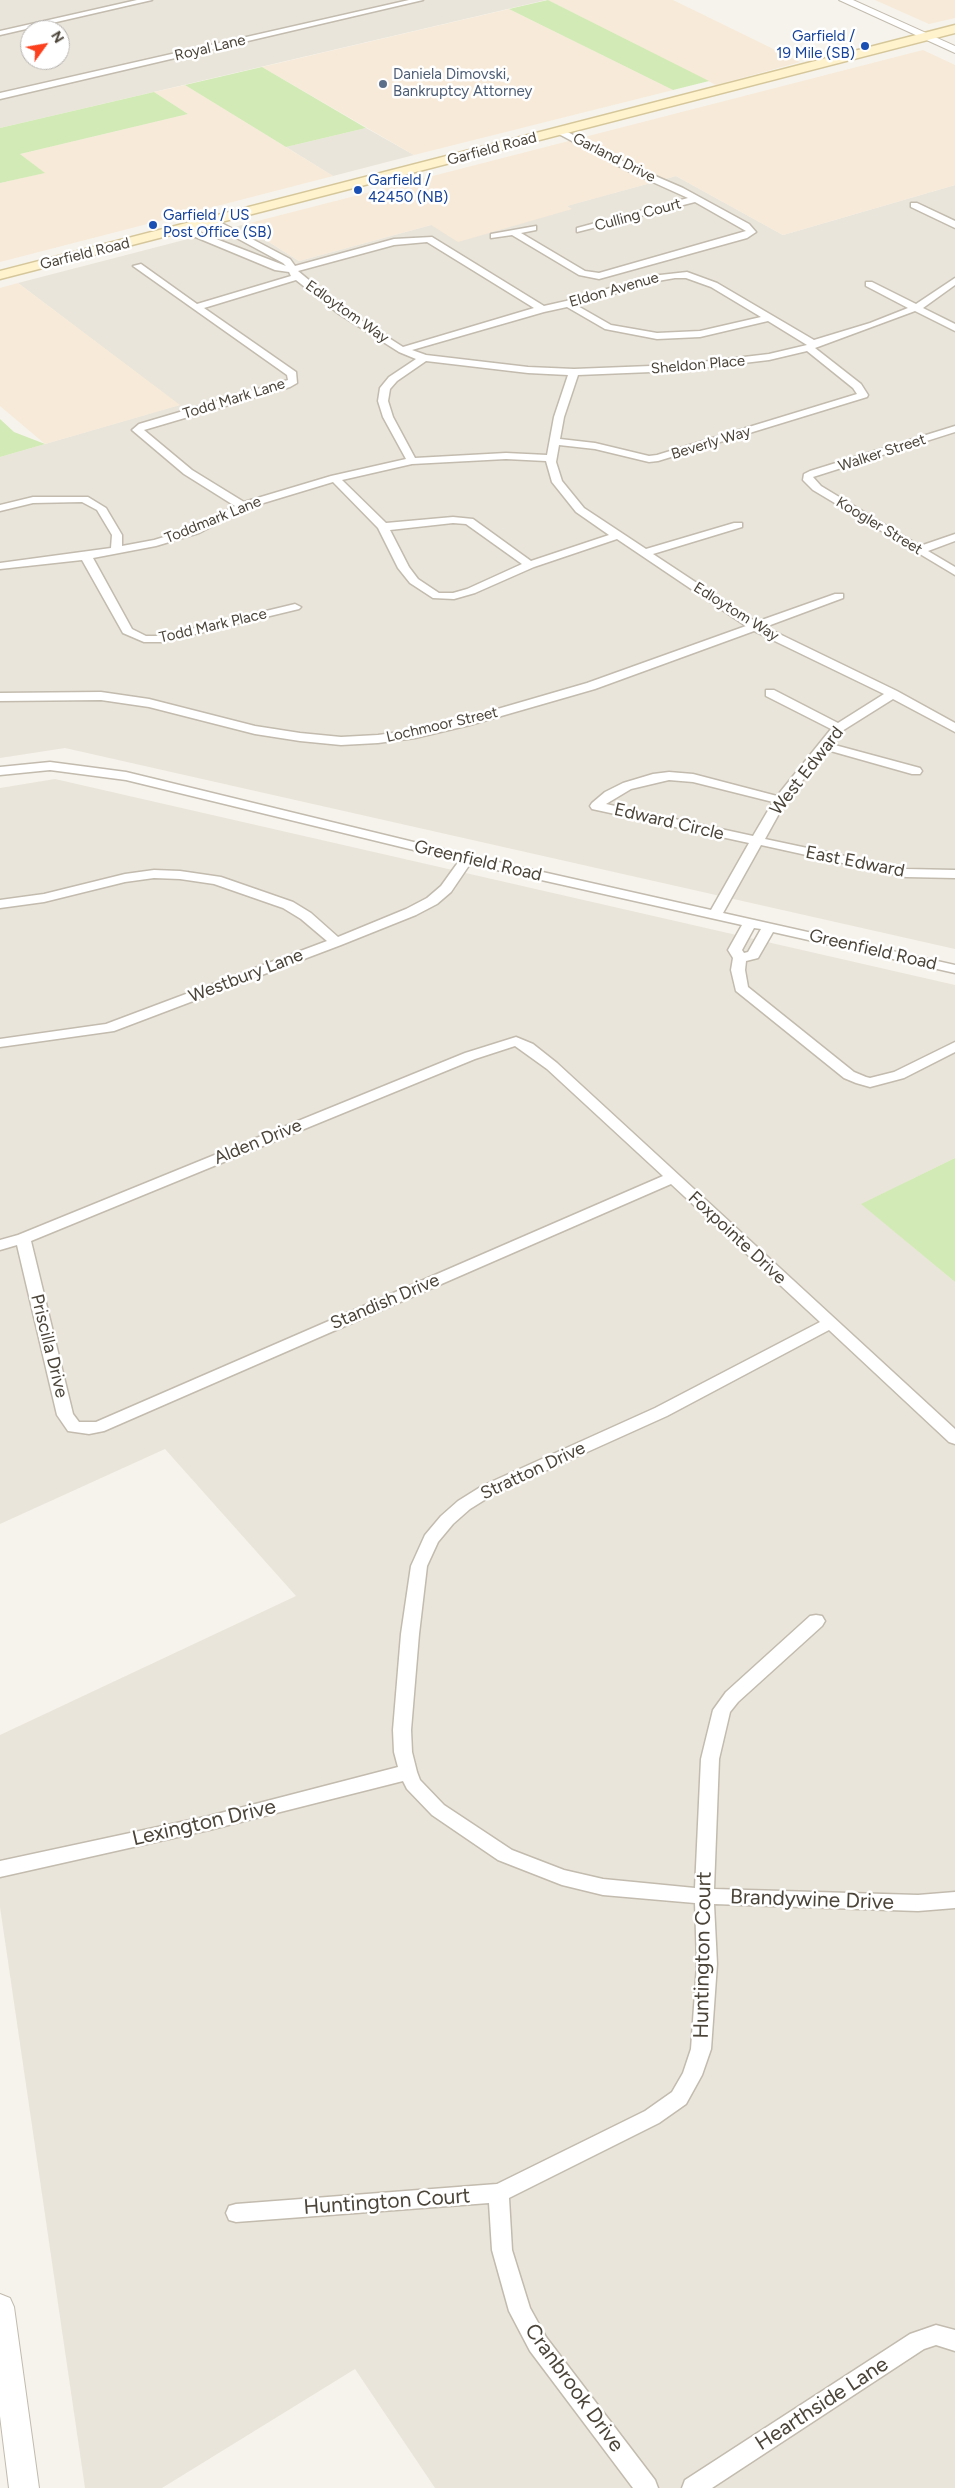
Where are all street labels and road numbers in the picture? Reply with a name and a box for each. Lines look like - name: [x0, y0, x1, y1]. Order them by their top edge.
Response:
- street label: Royal Lane: [173, 31, 247, 65]
- street label: Garfield Road: [445, 128, 539, 170]
- street label: Garland Drive: [570, 129, 658, 187]
- street label: Culling Court: [593, 195, 683, 235]
- street label: Garfield Road: [38, 234, 132, 274]
- street label: Eldon Avenue: [567, 269, 661, 311]
- street label: Edloytom Way: [302, 277, 392, 347]
- street label: Sheldon Place: [650, 352, 746, 378]
- street label: Todd Mark Lane: [181, 375, 287, 423]
- street label: Beverly Way: [669, 422, 753, 464]
- street label: Walker Street: [836, 430, 928, 476]
- street label: Toddmark Lane: [162, 493, 264, 547]
- street label: Koogler Street: [833, 493, 925, 559]
- street label: Edloytom Way: [690, 579, 782, 645]
- street label: Todd Mark Place: [158, 605, 268, 647]
- street label: Lochmoor Street: [384, 703, 500, 747]
- street label: West Edward: [766, 722, 848, 820]
- street label: Edward Circle: [612, 799, 726, 845]
- street label: Greenfield Road: [412, 836, 544, 886]
- street label: East Edward: [804, 842, 906, 882]
- street label: Greenfield Road: [807, 925, 939, 975]
- street label: Westbury Lane: [186, 944, 306, 1008]
- street label: Alden Drive: [211, 1115, 305, 1169]
- street label: Foxpointe Drive: [683, 1187, 791, 1289]
- street label: Standish Drive: [327, 1269, 443, 1335]
- street label: Priscilla Drive: [26, 1292, 72, 1400]
- street label: Stratton Drive: [477, 1437, 589, 1505]
- street label: Lexington Drive: [130, 1794, 278, 1852]
- street label: Huntington Court: [689, 1871, 717, 2039]
- street label: Brandywine Drive: [730, 1885, 894, 1915]
- street label: Huntington Court: [303, 2184, 471, 2220]
- street label: Cranbrook Drive: [519, 2319, 629, 2457]
- street label: Hearthside Lane: [751, 2352, 893, 2456]

